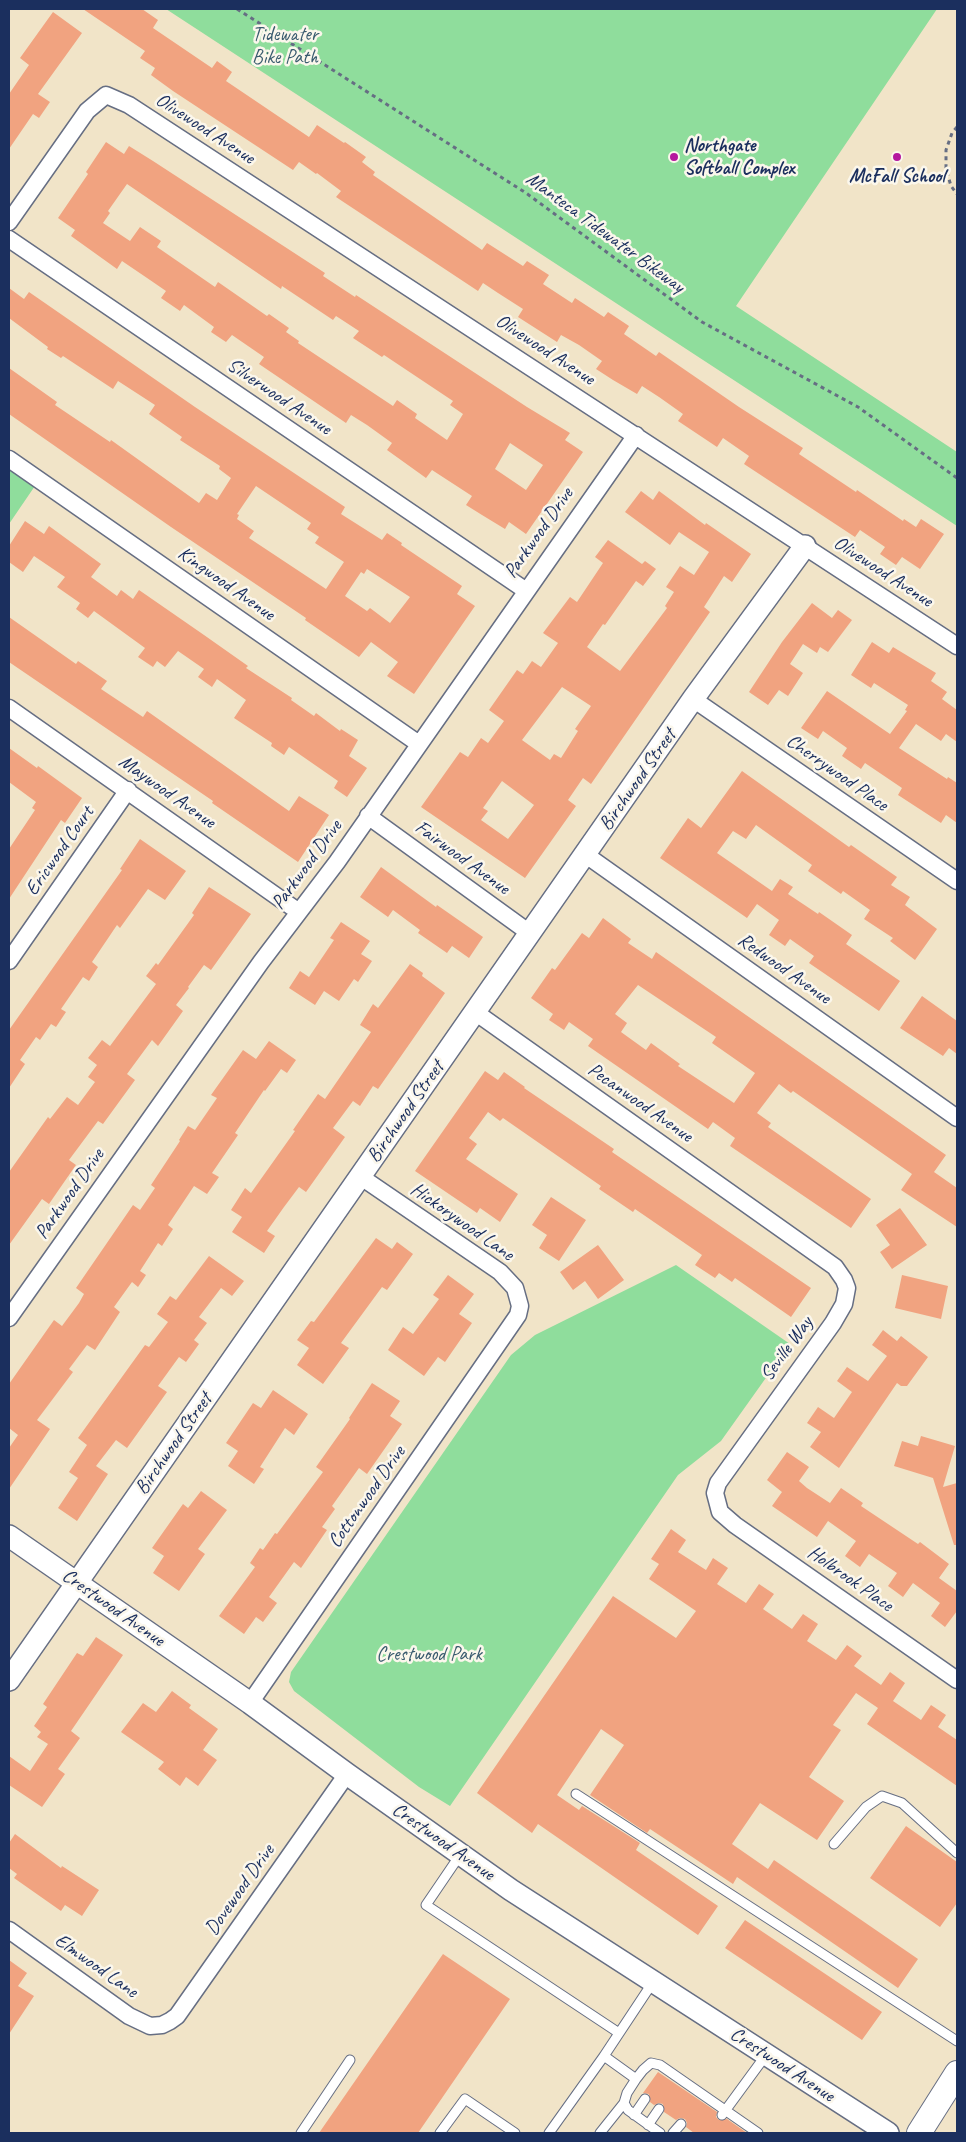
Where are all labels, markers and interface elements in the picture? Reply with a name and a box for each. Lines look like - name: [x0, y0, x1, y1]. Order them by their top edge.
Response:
- park label: Tidewater Bike Path: [252, 23, 318, 70]
- street label: Olivewood Avenue: [151, 88, 259, 170]
- place label: Northgate Softball Complex: [684, 134, 794, 181]
- marker: Northgate Softball Complex: [668, 151, 680, 163]
- marker: McFall School: [891, 151, 903, 163]
- place label: McFall School: [849, 165, 945, 189]
- street label: Manteca Tidewater Bikeway: [521, 167, 689, 299]
- street label: Olivewood Avenue: [491, 309, 599, 391]
- street label: Silverwood Avenue: [222, 353, 336, 441]
- street label: Parkwood Drive: [499, 483, 579, 583]
- street label: Olivewood Avenue: [829, 531, 937, 613]
- street label: Kingwood Avenue: [173, 542, 279, 626]
- street label: Birchwood Street: [594, 725, 682, 835]
- street label: Cherrywood Place: [781, 729, 893, 817]
- street label: Maywood Avenue: [114, 750, 220, 834]
- street label: Ericwood Court: [20, 802, 100, 900]
- street label: Parkwood Drive: [266, 816, 348, 914]
- street label: Fairwood Avenue: [410, 816, 514, 900]
- street label: Redwood Avenue: [733, 928, 835, 1010]
- street label: Birchwood Street: [362, 1057, 450, 1167]
- street label: Pecanwood Avenue: [583, 1058, 697, 1148]
- street label: Parkwood Drive: [30, 1144, 110, 1244]
- street label: Hickorywood Lane: [406, 1178, 518, 1266]
- street label: Seville Way: [756, 1312, 818, 1386]
- street label: Birchwood Street: [130, 1389, 218, 1499]
- street label: Cottonwood Drive: [323, 1441, 411, 1553]
- street label: Holbrook Place: [803, 1541, 897, 1617]
- street label: Crestwood Avenue: [57, 1564, 169, 1652]
- park label: Crestwood Park: [376, 1643, 482, 1667]
- street label: Crestwood Avenue: [387, 1798, 499, 1886]
- street label: Dovewood Drive: [200, 1840, 280, 1940]
- street label: Elmwood Lane: [50, 1929, 142, 2003]
- street label: Crestwood Avenue: [725, 2022, 839, 2108]

